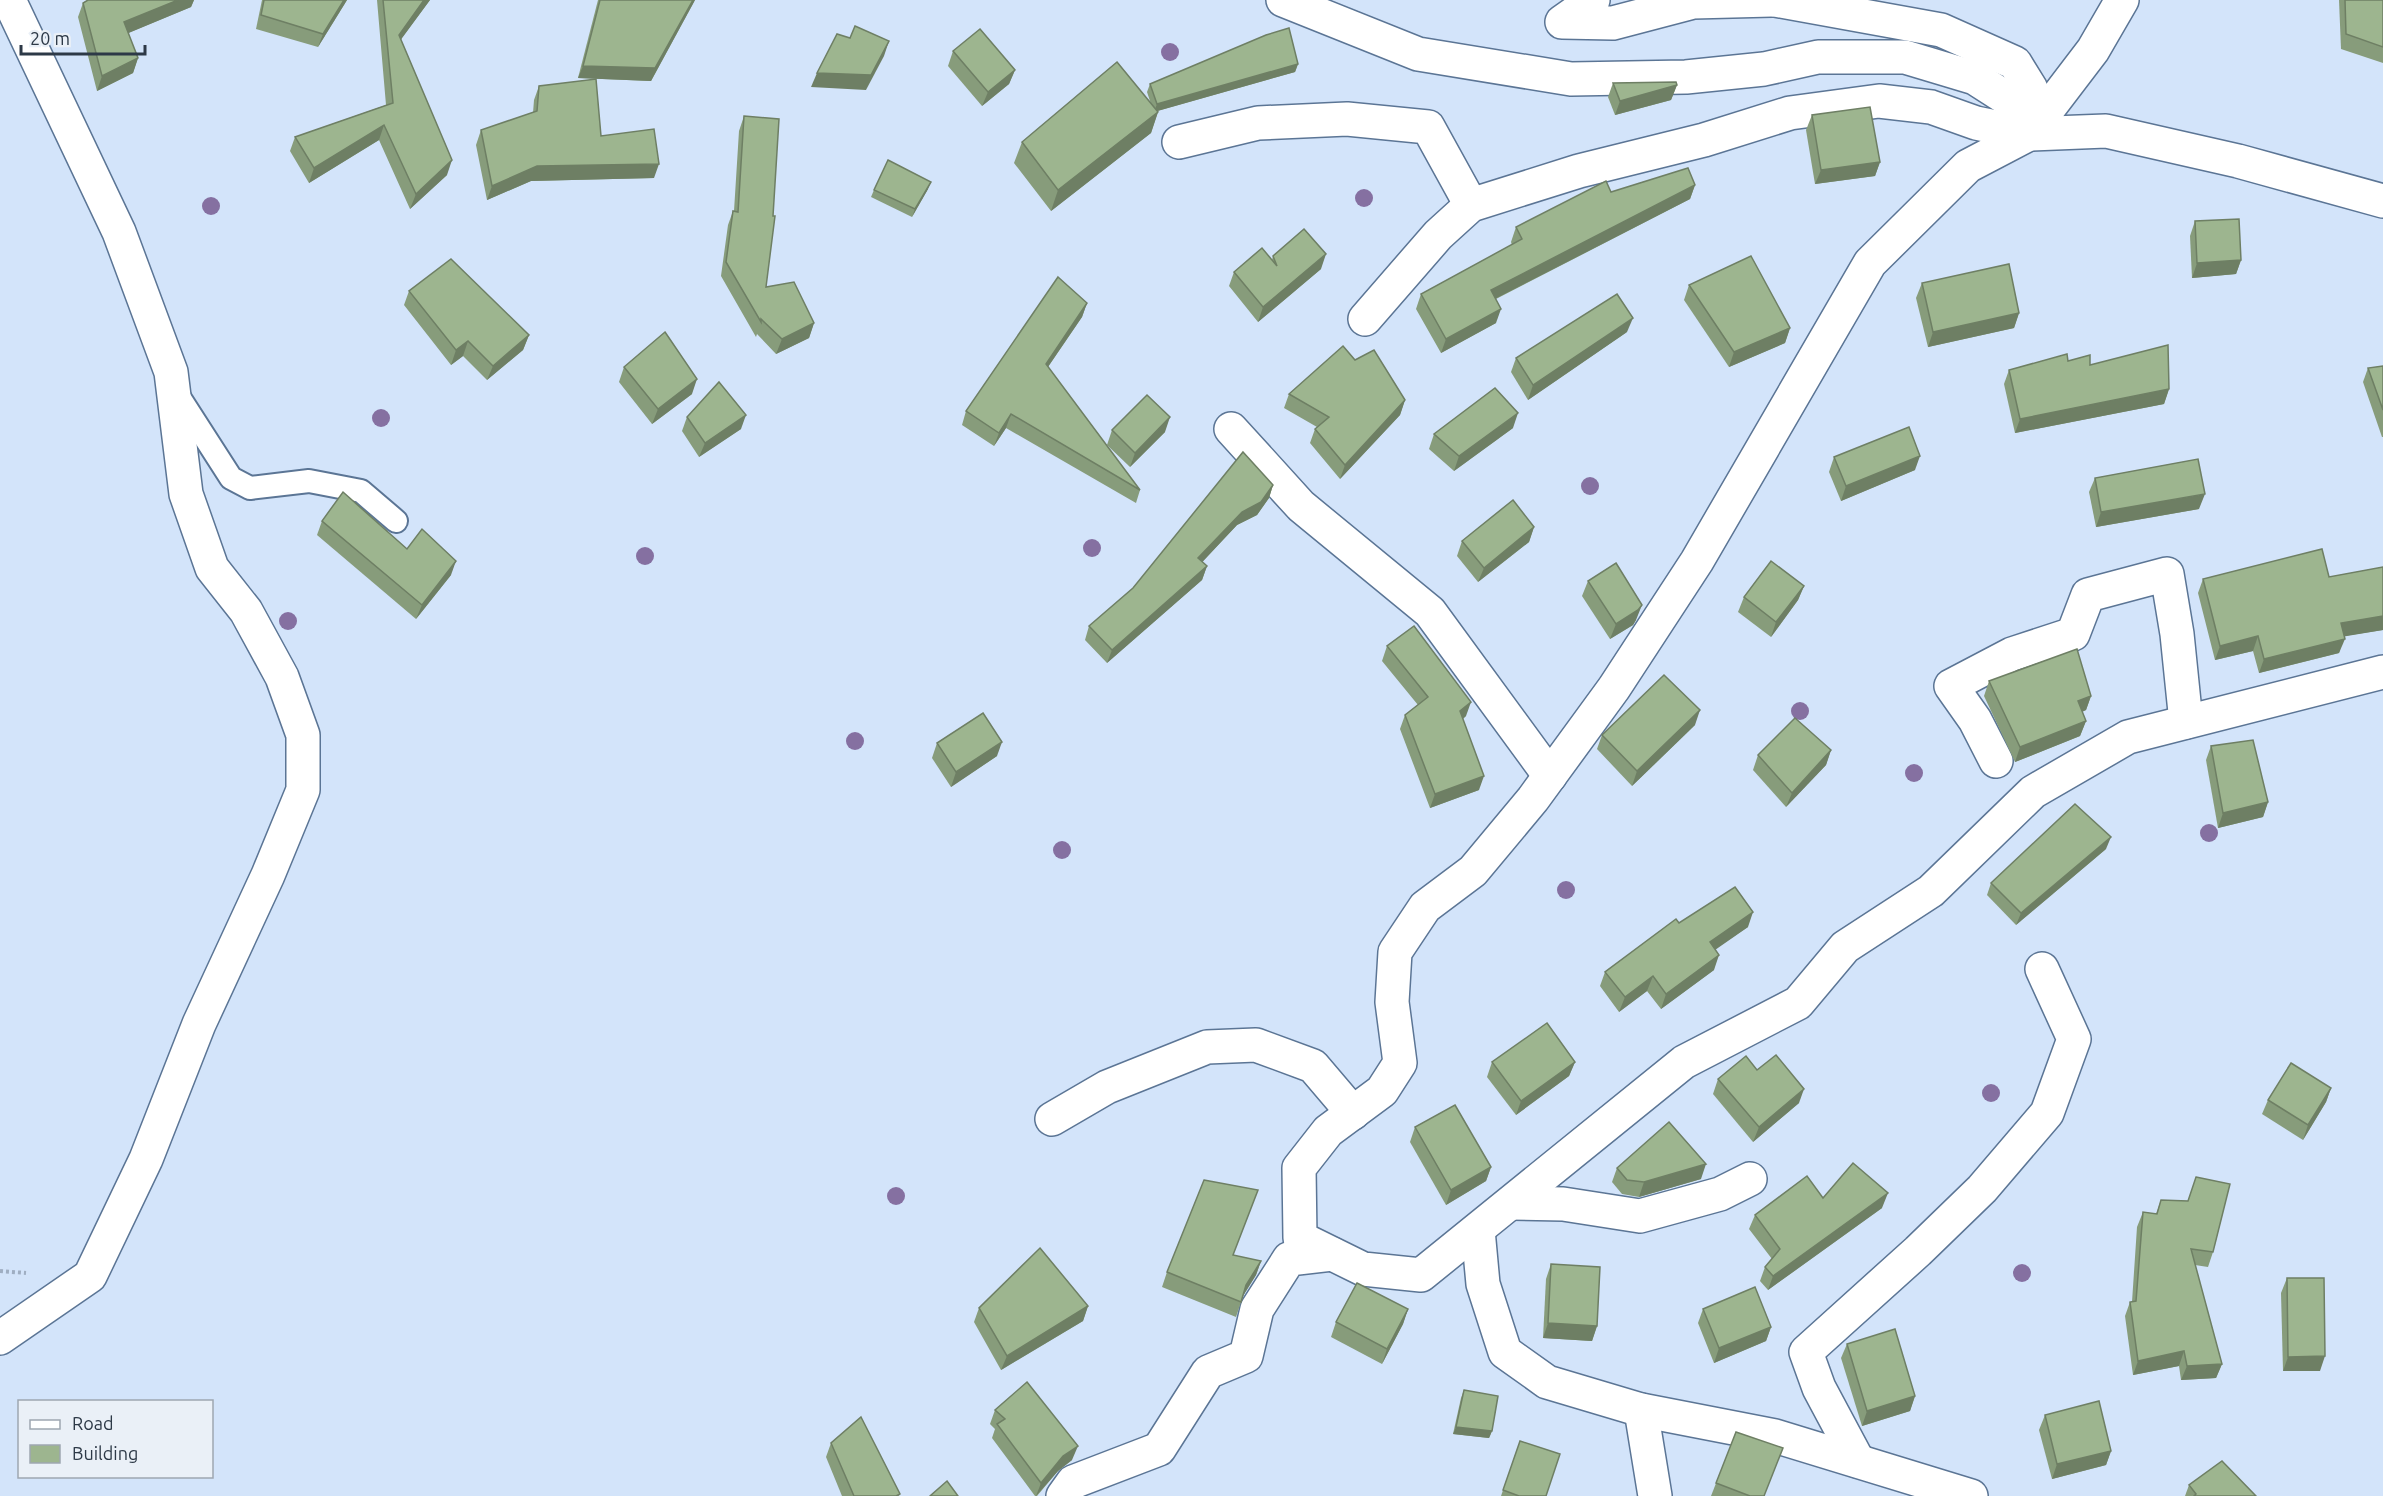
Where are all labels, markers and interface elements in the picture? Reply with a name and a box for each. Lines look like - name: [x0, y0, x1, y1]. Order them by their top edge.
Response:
- scale bar: [21, 18, 146, 56]
- text: 20 m: [30, 28, 70, 48]
- legend: [18, 1400, 213, 1478]
- text: Road: [72, 1413, 114, 1433]
- text: Building: [72, 1443, 138, 1463]

